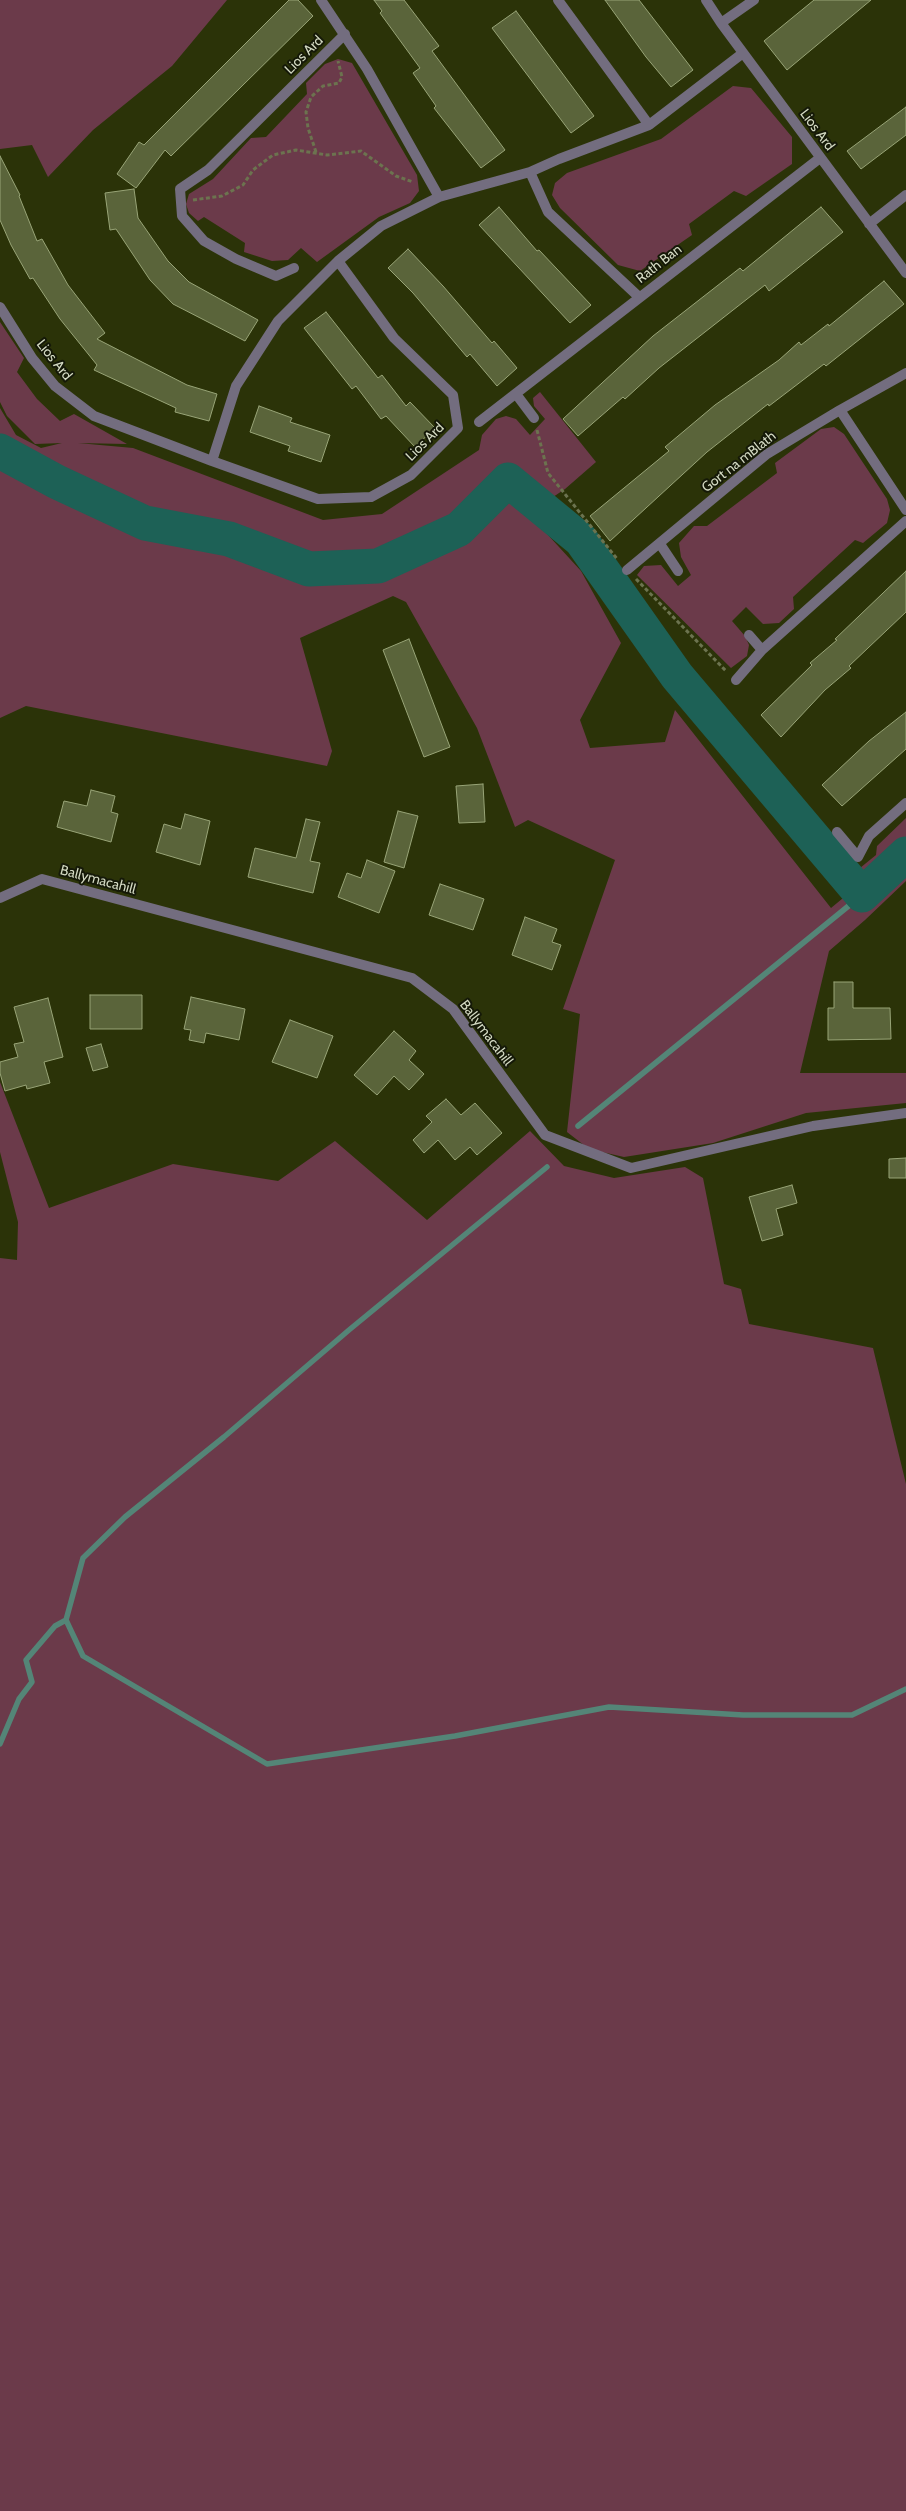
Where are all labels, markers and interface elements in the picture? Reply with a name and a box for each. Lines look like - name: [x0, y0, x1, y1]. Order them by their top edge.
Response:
- street label: Lios Ard: [281, 32, 327, 78]
- street label: Lios Ard: [796, 106, 838, 154]
- street label: Rath Ban: [633, 241, 685, 287]
- street label: Lios Ard: [33, 336, 75, 384]
- street label: Lios Ard: [402, 419, 448, 465]
- street label: Gort na mBlath: [699, 428, 779, 496]
- street label: Ballymacahill: [58, 862, 138, 898]
- street label: Ballymacahill: [456, 997, 516, 1069]

